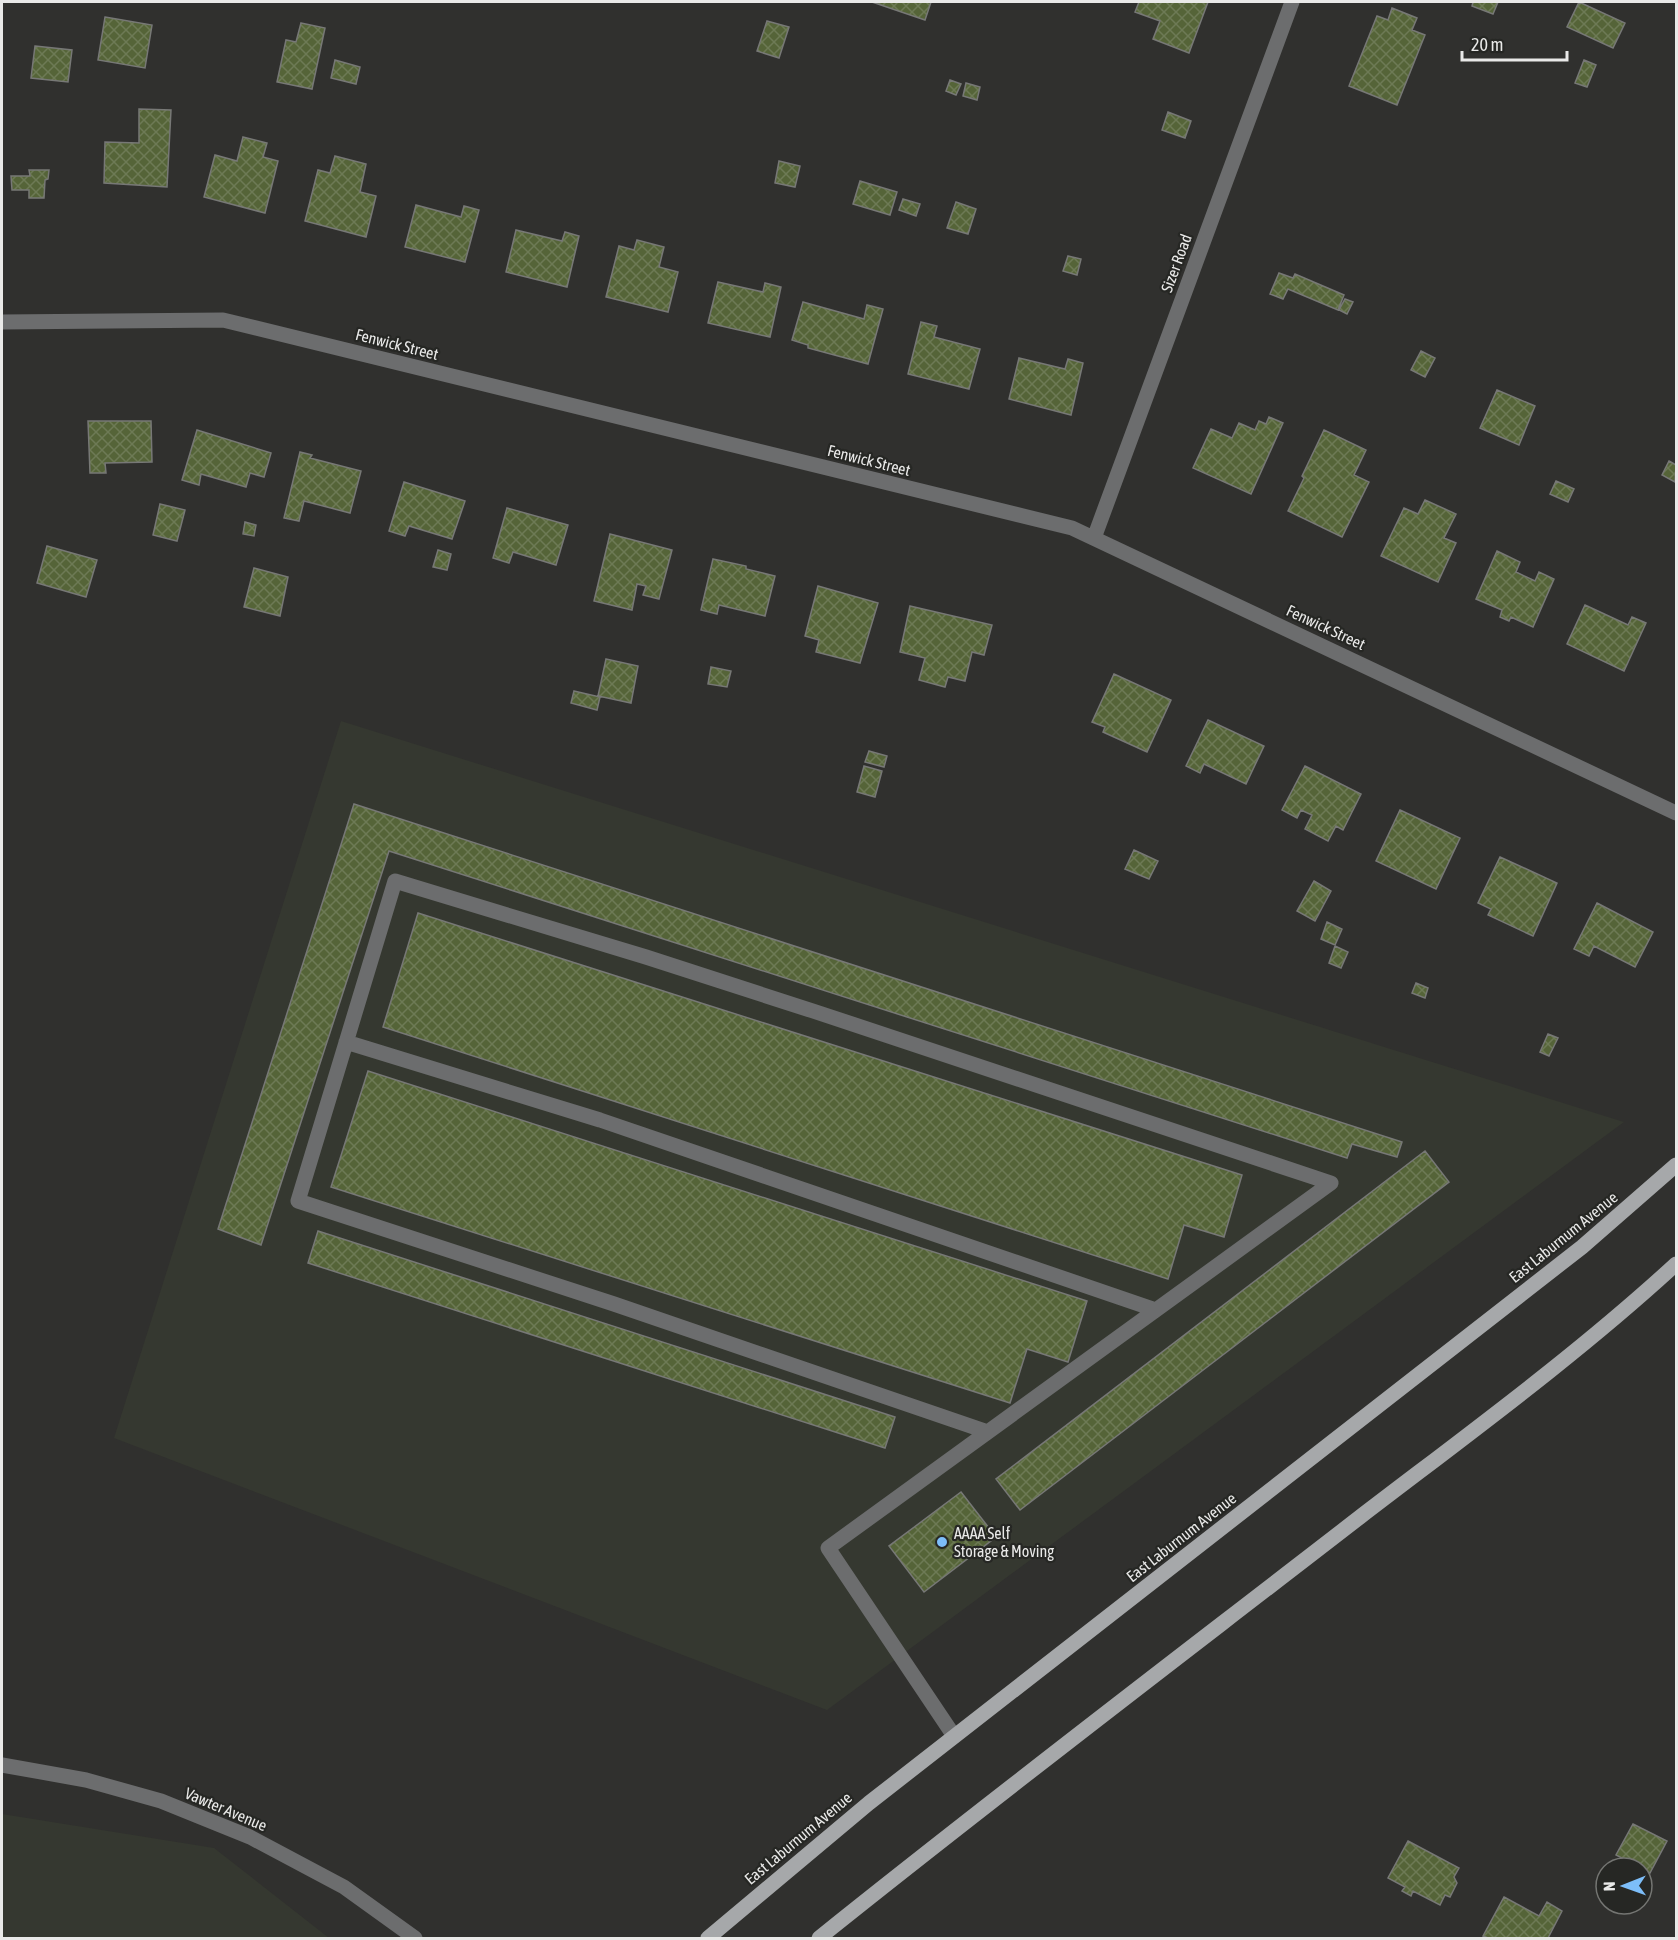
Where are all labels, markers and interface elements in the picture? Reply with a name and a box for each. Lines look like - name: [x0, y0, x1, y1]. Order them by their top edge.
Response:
- scale bar: [1462, 24, 1567, 62]
- text: 20 m: [1471, 34, 1503, 55]
- street label: Sizer Road: [1157, 231, 1195, 295]
- street label: Fenwick Street: [354, 325, 441, 363]
- street label: Fenwick Street: [826, 441, 913, 479]
- street label: Fenwick Street: [1284, 601, 1369, 653]
- street label: East Laburnum Avenue: [1505, 1188, 1621, 1286]
- street label: East Laburnum Avenue: [1123, 1489, 1239, 1585]
- place label: AAAA Self Storage & Moving: [954, 1524, 1054, 1561]
- marker: AAAA Self Storage & Moving: [935, 1535, 949, 1549]
- street label: Vawter Avenue: [182, 1784, 270, 1834]
- street label: East Laburnum Avenue: [741, 1788, 855, 1888]
- north arrow: [1594, 1856, 1654, 1916]
- text: N: [1600, 1881, 1618, 1891]

